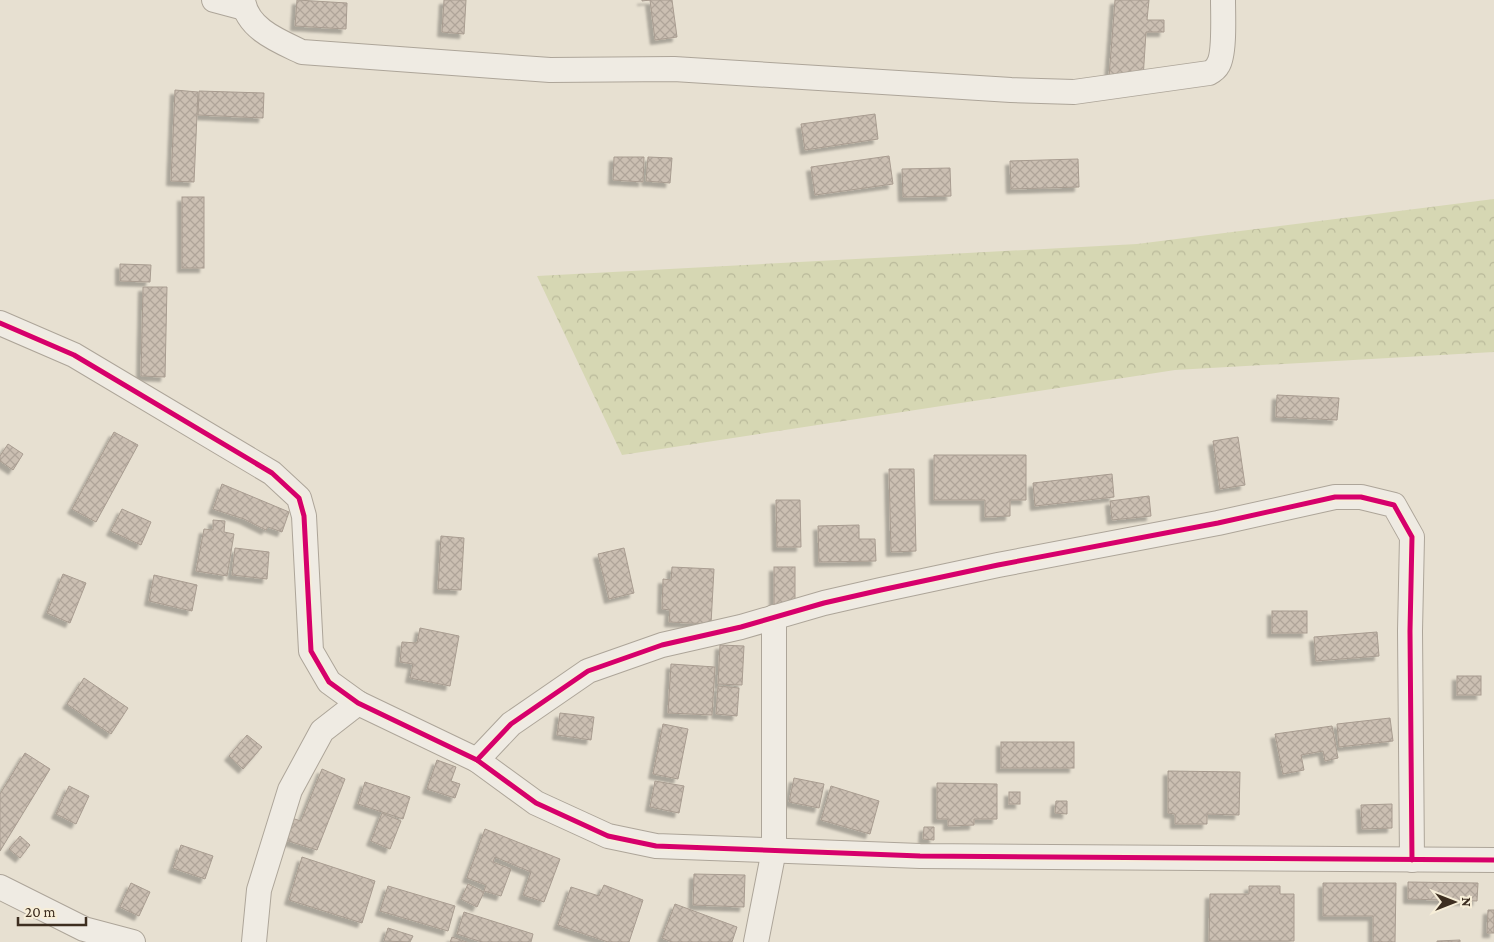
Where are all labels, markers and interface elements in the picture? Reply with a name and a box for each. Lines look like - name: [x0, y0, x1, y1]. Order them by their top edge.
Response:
- north arrow: [1429, 877, 1479, 927]
- scale bar: [18, 894, 85, 926]
- text: N: [1459, 897, 1475, 907]
- text: 20 m: [25, 904, 56, 920]

